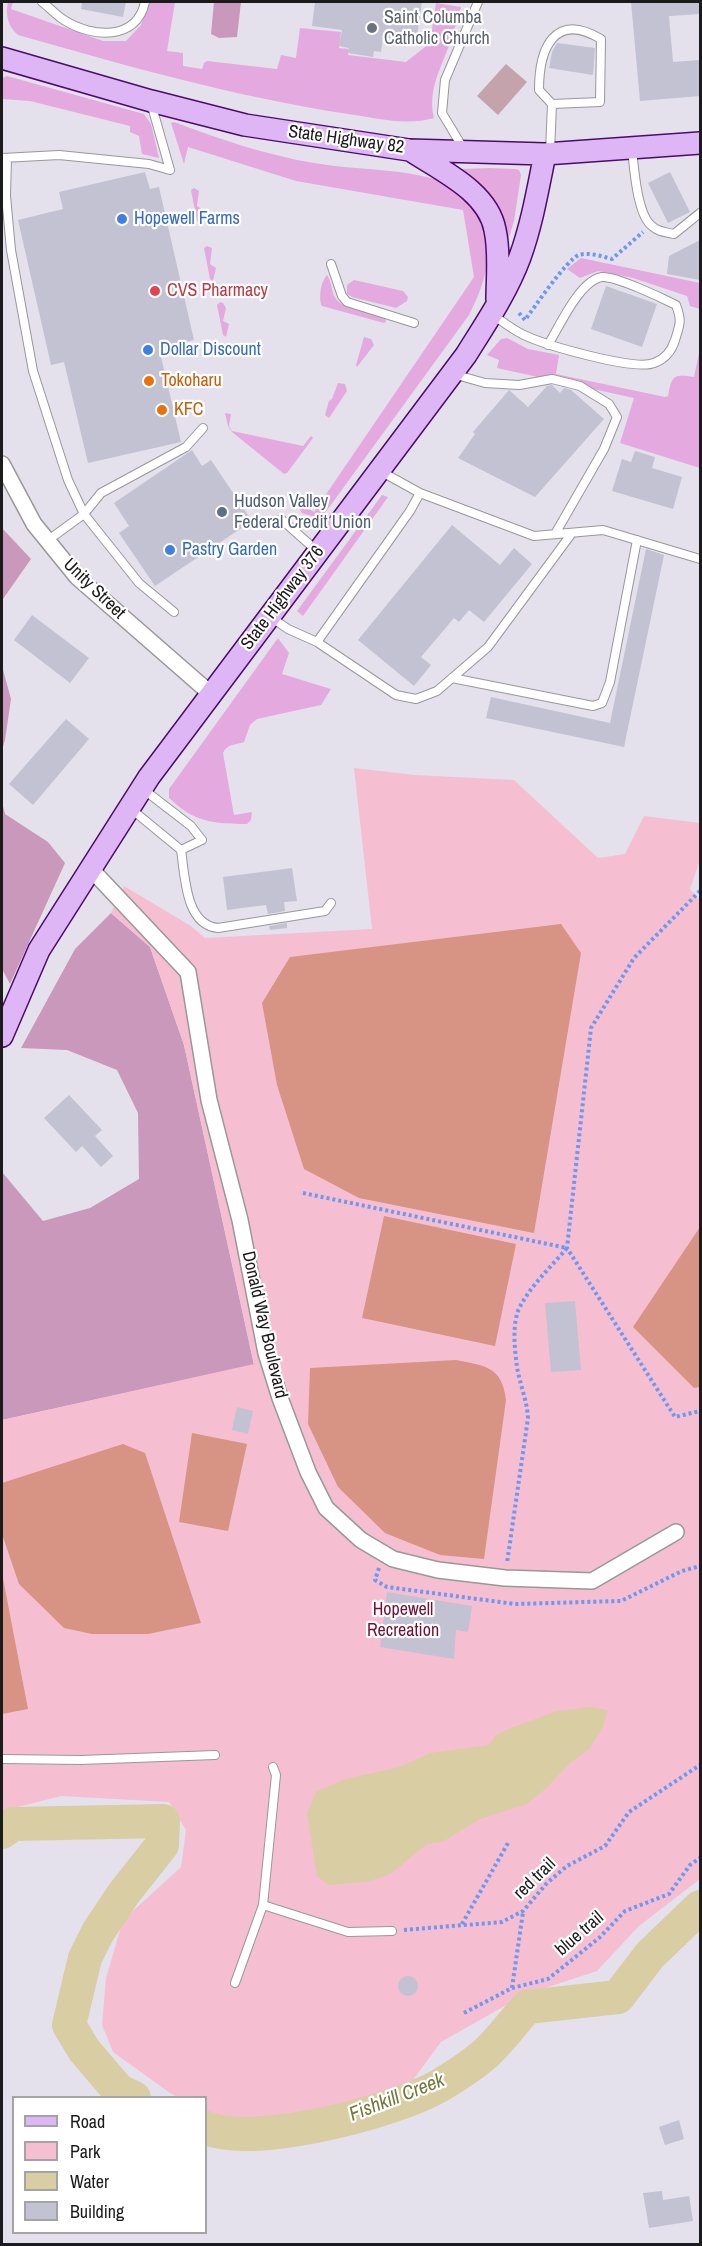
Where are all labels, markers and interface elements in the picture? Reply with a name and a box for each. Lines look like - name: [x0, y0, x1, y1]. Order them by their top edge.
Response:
- place label: Saint Columba Catholic Church: [384, 7, 490, 50]
- marker: Saint Columba Catholic Church: [365, 21, 379, 35]
- street label: State Highway 82: [287, 121, 405, 159]
- place label: Hopewell Farms: [134, 208, 240, 230]
- marker: Hopewell Farms: [115, 212, 129, 226]
- place label: CVS Pharmacy: [167, 280, 268, 302]
- marker: CVS Pharmacy: [148, 284, 162, 298]
- place label: Dollar Discount: [160, 339, 261, 361]
- marker: Dollar Discount: [141, 343, 155, 357]
- place label: Tokoharu: [161, 370, 222, 392]
- marker: Tokoharu: [142, 374, 156, 388]
- place label: KFC: [174, 399, 204, 421]
- marker: KFC: [155, 403, 169, 417]
- place label: Hudson Valley Federal Credit Union: [234, 491, 371, 534]
- marker: Hudson Valley Federal Credit Union: [215, 505, 229, 519]
- place label: Pastry Garden: [182, 539, 277, 561]
- street label: State Highway 376: [237, 542, 329, 654]
- marker: Pastry Garden: [163, 543, 177, 557]
- street label: Unity Street: [58, 554, 130, 624]
- street label: Donald Way Boulevard: [237, 1249, 291, 1401]
- park label: Hopewell Recreation: [367, 1599, 439, 1642]
- street label: red trail: [509, 1854, 561, 1904]
- street label: blue trail: [552, 1907, 608, 1961]
- water label: Fishkill Creek: [346, 2069, 448, 2127]
- legend: [12, 2096, 207, 2234]
- text: Road: [70, 2109, 105, 2134]
- text: Park: [70, 2139, 100, 2164]
- text: Water: [70, 2169, 109, 2194]
- text: Building: [70, 2199, 124, 2224]

